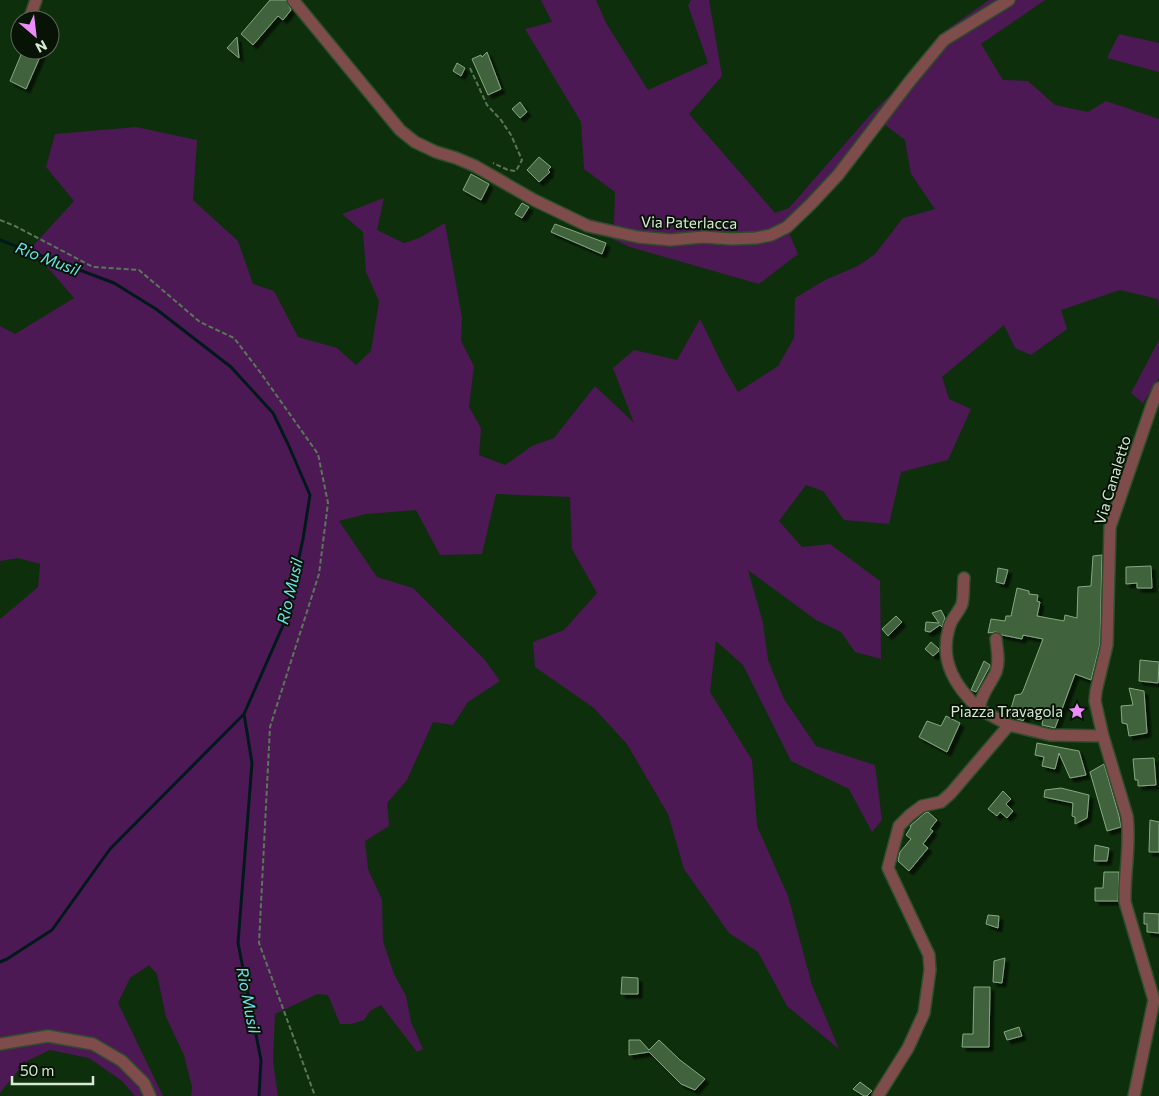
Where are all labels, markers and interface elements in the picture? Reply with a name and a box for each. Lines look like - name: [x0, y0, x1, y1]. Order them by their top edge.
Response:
- north arrow: [10, 10, 60, 60]
- text: N: [33, 37, 50, 57]
- street label: Via Paterlacca: [641, 212, 737, 232]
- water label: Rio Musil: [13, 237, 84, 279]
- street label: Via Canaletto: [1090, 433, 1134, 527]
- water label: Rio Musil: [272, 555, 306, 626]
- place icon: Piazza Travagola: [1067, 701, 1087, 721]
- place label: Piazza Travagola: [950, 702, 1063, 720]
- water label: Rio Musil: [233, 965, 265, 1036]
- scale bar: [12, 1054, 94, 1086]
- text: 50 m: [20, 1061, 54, 1079]

